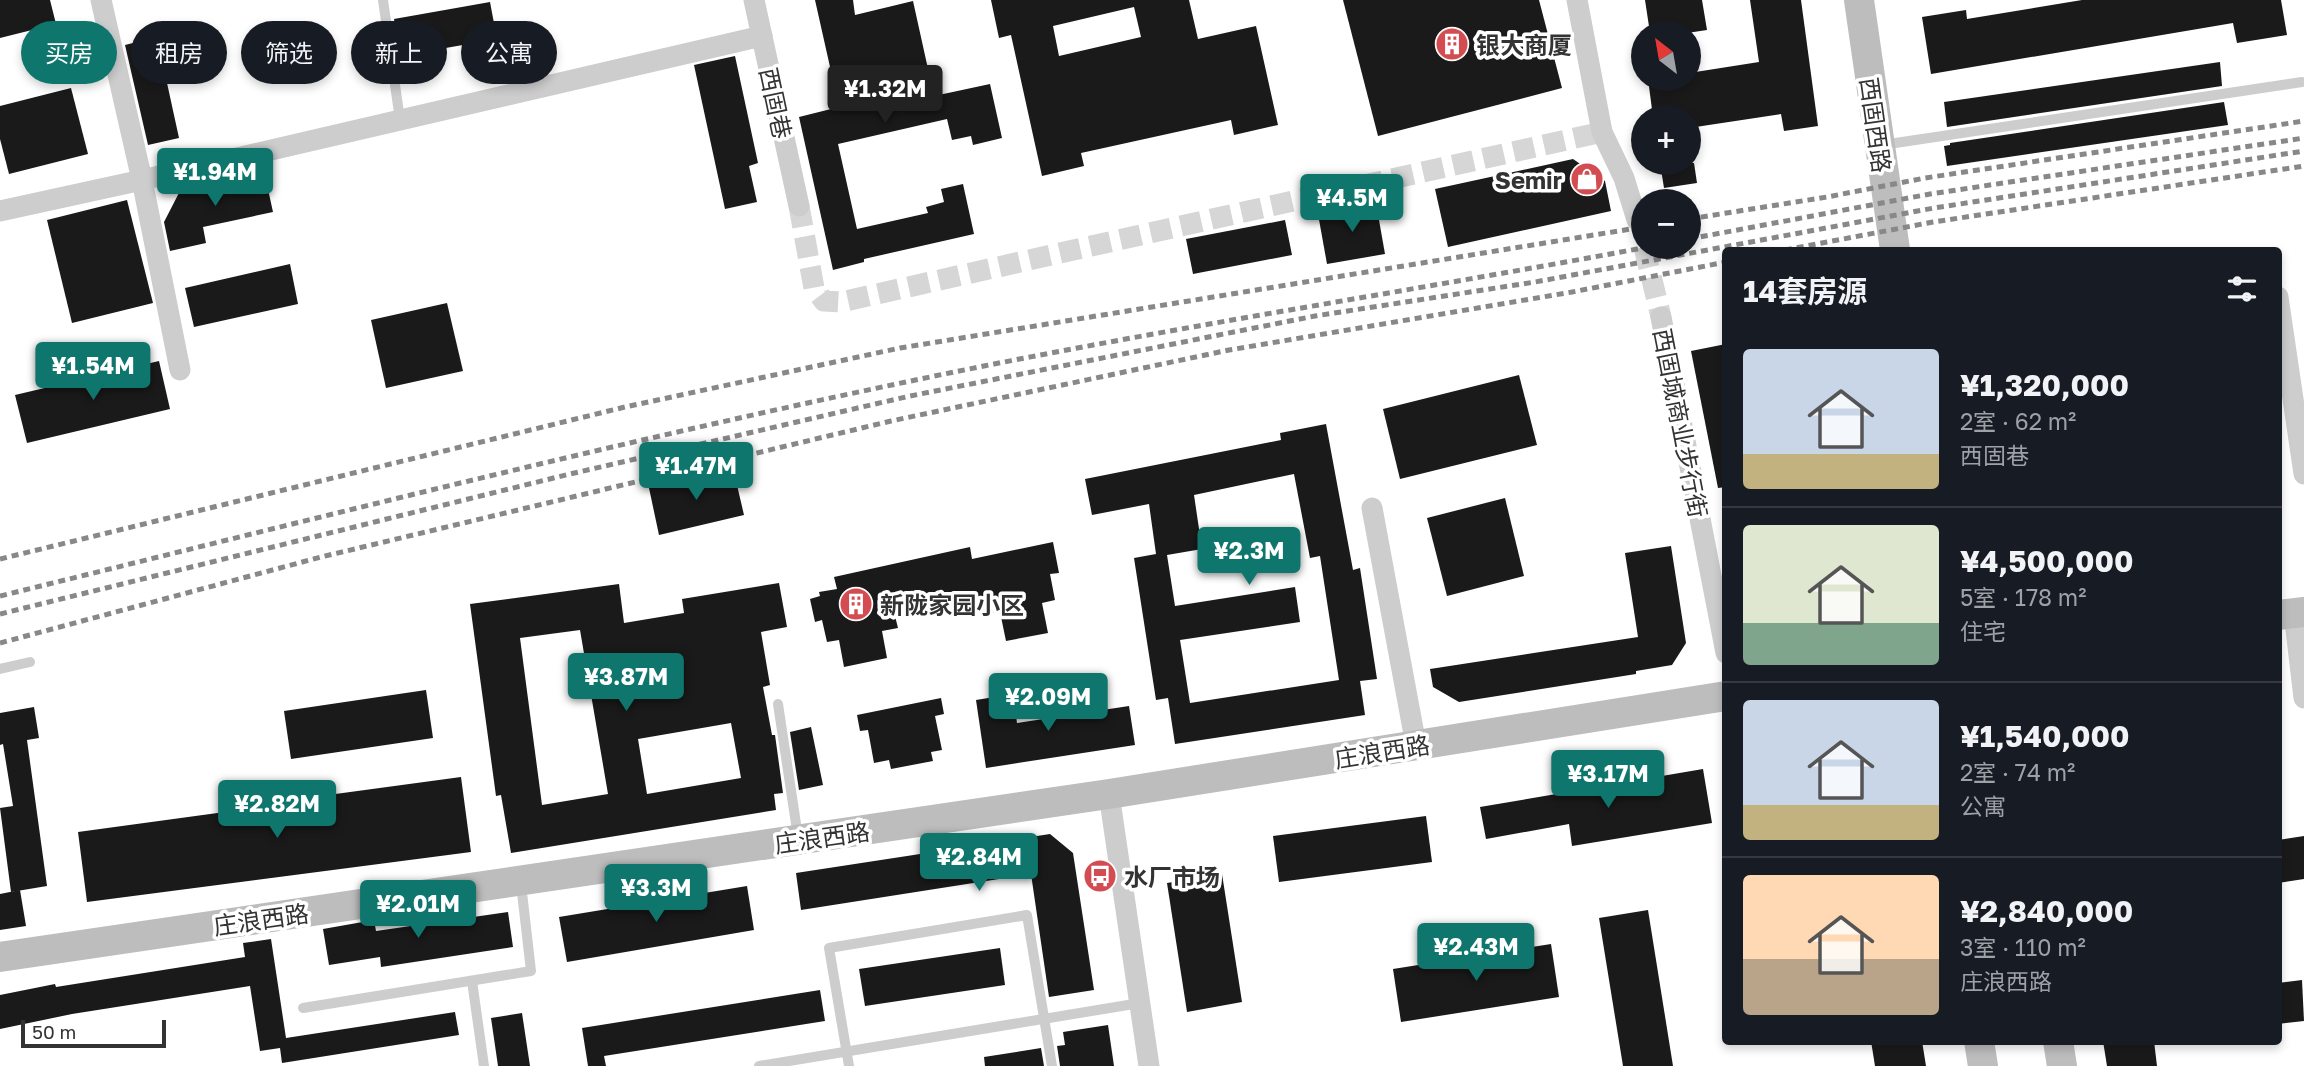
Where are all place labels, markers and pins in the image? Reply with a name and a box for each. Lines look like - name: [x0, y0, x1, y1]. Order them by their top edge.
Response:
- building icon: 银大商厦: [1433, 25, 1471, 63]
- place label: 银大商厦: [1476, 30, 1572, 59]
- pin: ¥1.32M: [828, 66, 942, 125]
- pin: ¥1.94M: [158, 148, 272, 208]
- shop icon: Semir: [1568, 160, 1606, 198]
- place label: Semir: [1495, 165, 1562, 194]
- pin: ¥4.5M: [1303, 174, 1401, 234]
- pin: ¥1.54M: [36, 342, 150, 402]
- pin: ¥1.47M: [639, 442, 753, 502]
- pin: ¥2.3M: [1200, 528, 1298, 587]
- building icon: 新陇家园小区: [837, 585, 875, 623]
- place label: 新陇家园小区: [880, 590, 1024, 619]
- pin: ¥3.87M: [569, 654, 683, 713]
- pin: ¥2.09M: [991, 674, 1105, 733]
- pin: ¥3.17M: [1551, 750, 1665, 810]
- pin: ¥2.82M: [220, 780, 334, 840]
- pin: ¥2.84M: [922, 834, 1036, 893]
- bus stop icon: 水厂市场: [1081, 857, 1119, 895]
- place label: 水厂市场: [1124, 862, 1220, 891]
- pin: ¥3.3M: [607, 864, 705, 924]
- pin: ¥2.01M: [361, 880, 475, 940]
- pin: ¥2.43M: [1419, 923, 1533, 983]

